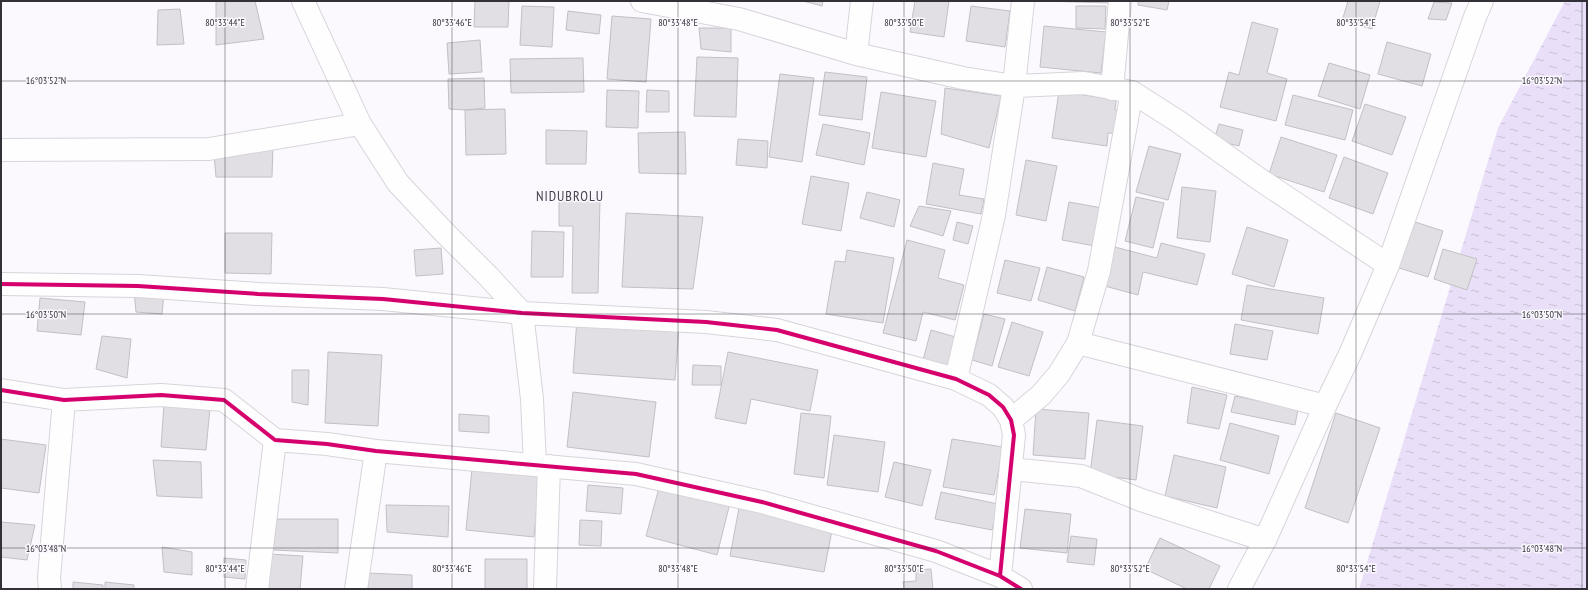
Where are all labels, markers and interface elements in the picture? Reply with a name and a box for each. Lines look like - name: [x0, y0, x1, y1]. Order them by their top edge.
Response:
- text: 80°33'44"E: [205, 16, 245, 29]
- text: 80°33'46"E: [432, 16, 472, 29]
- text: 80°33'48"E: [658, 16, 698, 29]
- text: 80°33'50"E: [884, 16, 924, 29]
- text: 80°33'52"E: [1110, 16, 1150, 29]
- text: 80°33'54"E: [1336, 16, 1376, 29]
- text: 16°03'52"N: [26, 74, 66, 87]
- text: 16°03'52"N: [1522, 74, 1562, 87]
- district label: NIDUBROLU: [536, 187, 604, 205]
- text: 16°03'50"N: [26, 308, 66, 321]
- text: 16°03'50"N: [1522, 308, 1562, 321]
- text: 16°03'48"N: [26, 542, 66, 555]
- text: 16°03'48"N: [1522, 542, 1562, 555]
- text: 80°33'44"E: [205, 562, 245, 575]
- text: 80°33'46"E: [432, 562, 472, 575]
- text: 80°33'48"E: [658, 562, 698, 575]
- text: 80°33'50"E: [884, 562, 924, 575]
- text: 80°33'52"E: [1110, 562, 1150, 575]
- text: 80°33'54"E: [1336, 562, 1376, 575]

